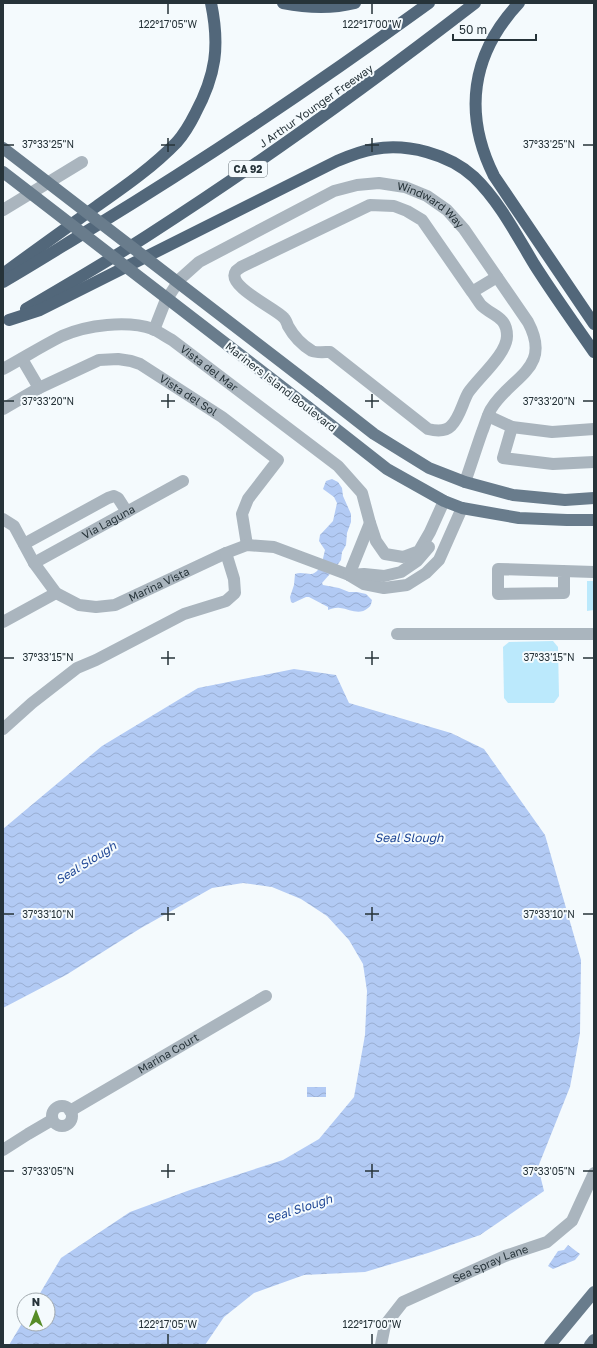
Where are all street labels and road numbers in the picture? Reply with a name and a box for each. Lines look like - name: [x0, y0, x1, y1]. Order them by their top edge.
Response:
- street label: J Arthur Younger Freeway: [256, 61, 375, 150]
- road number: CA 92: [229, 161, 267, 177]
- street label: Windward Way: [396, 179, 467, 230]
- street label: Mariners Island Boulevard: [223, 339, 339, 434]
- street label: Vista del Mar: [178, 342, 241, 394]
- street label: Vista del Sol: [157, 371, 220, 418]
- street label: Via Laguna: [80, 502, 137, 541]
- street label: Marina Vista: [126, 564, 191, 604]
- street label: Marina Court: [135, 1030, 201, 1076]
- street label: Sea Spray Lane: [450, 1242, 530, 1285]

